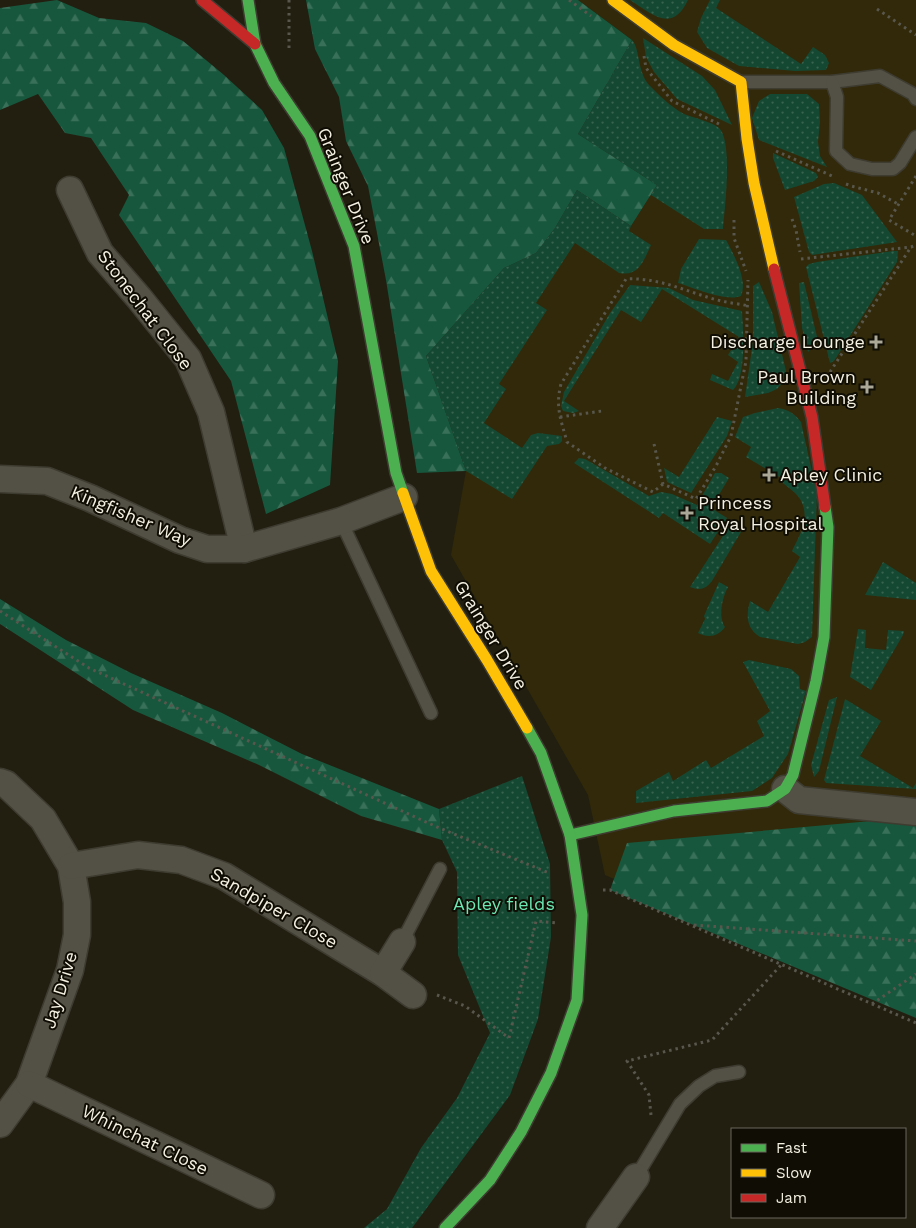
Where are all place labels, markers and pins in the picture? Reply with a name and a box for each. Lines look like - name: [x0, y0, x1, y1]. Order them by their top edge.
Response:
- place label: Discharge Lounge: [710, 331, 865, 352]
- marker: Discharge Lounge: [869, 335, 883, 349]
- place label: Paul Brown Building: [757, 366, 856, 408]
- marker: Paul Brown Building: [860, 380, 874, 394]
- place label: Apley Clinic: [780, 464, 882, 485]
- marker: Apley Clinic: [762, 468, 776, 482]
- place label: Princess Royal Hospital: [698, 492, 824, 534]
- marker: Princess Royal Hospital: [680, 506, 694, 520]

